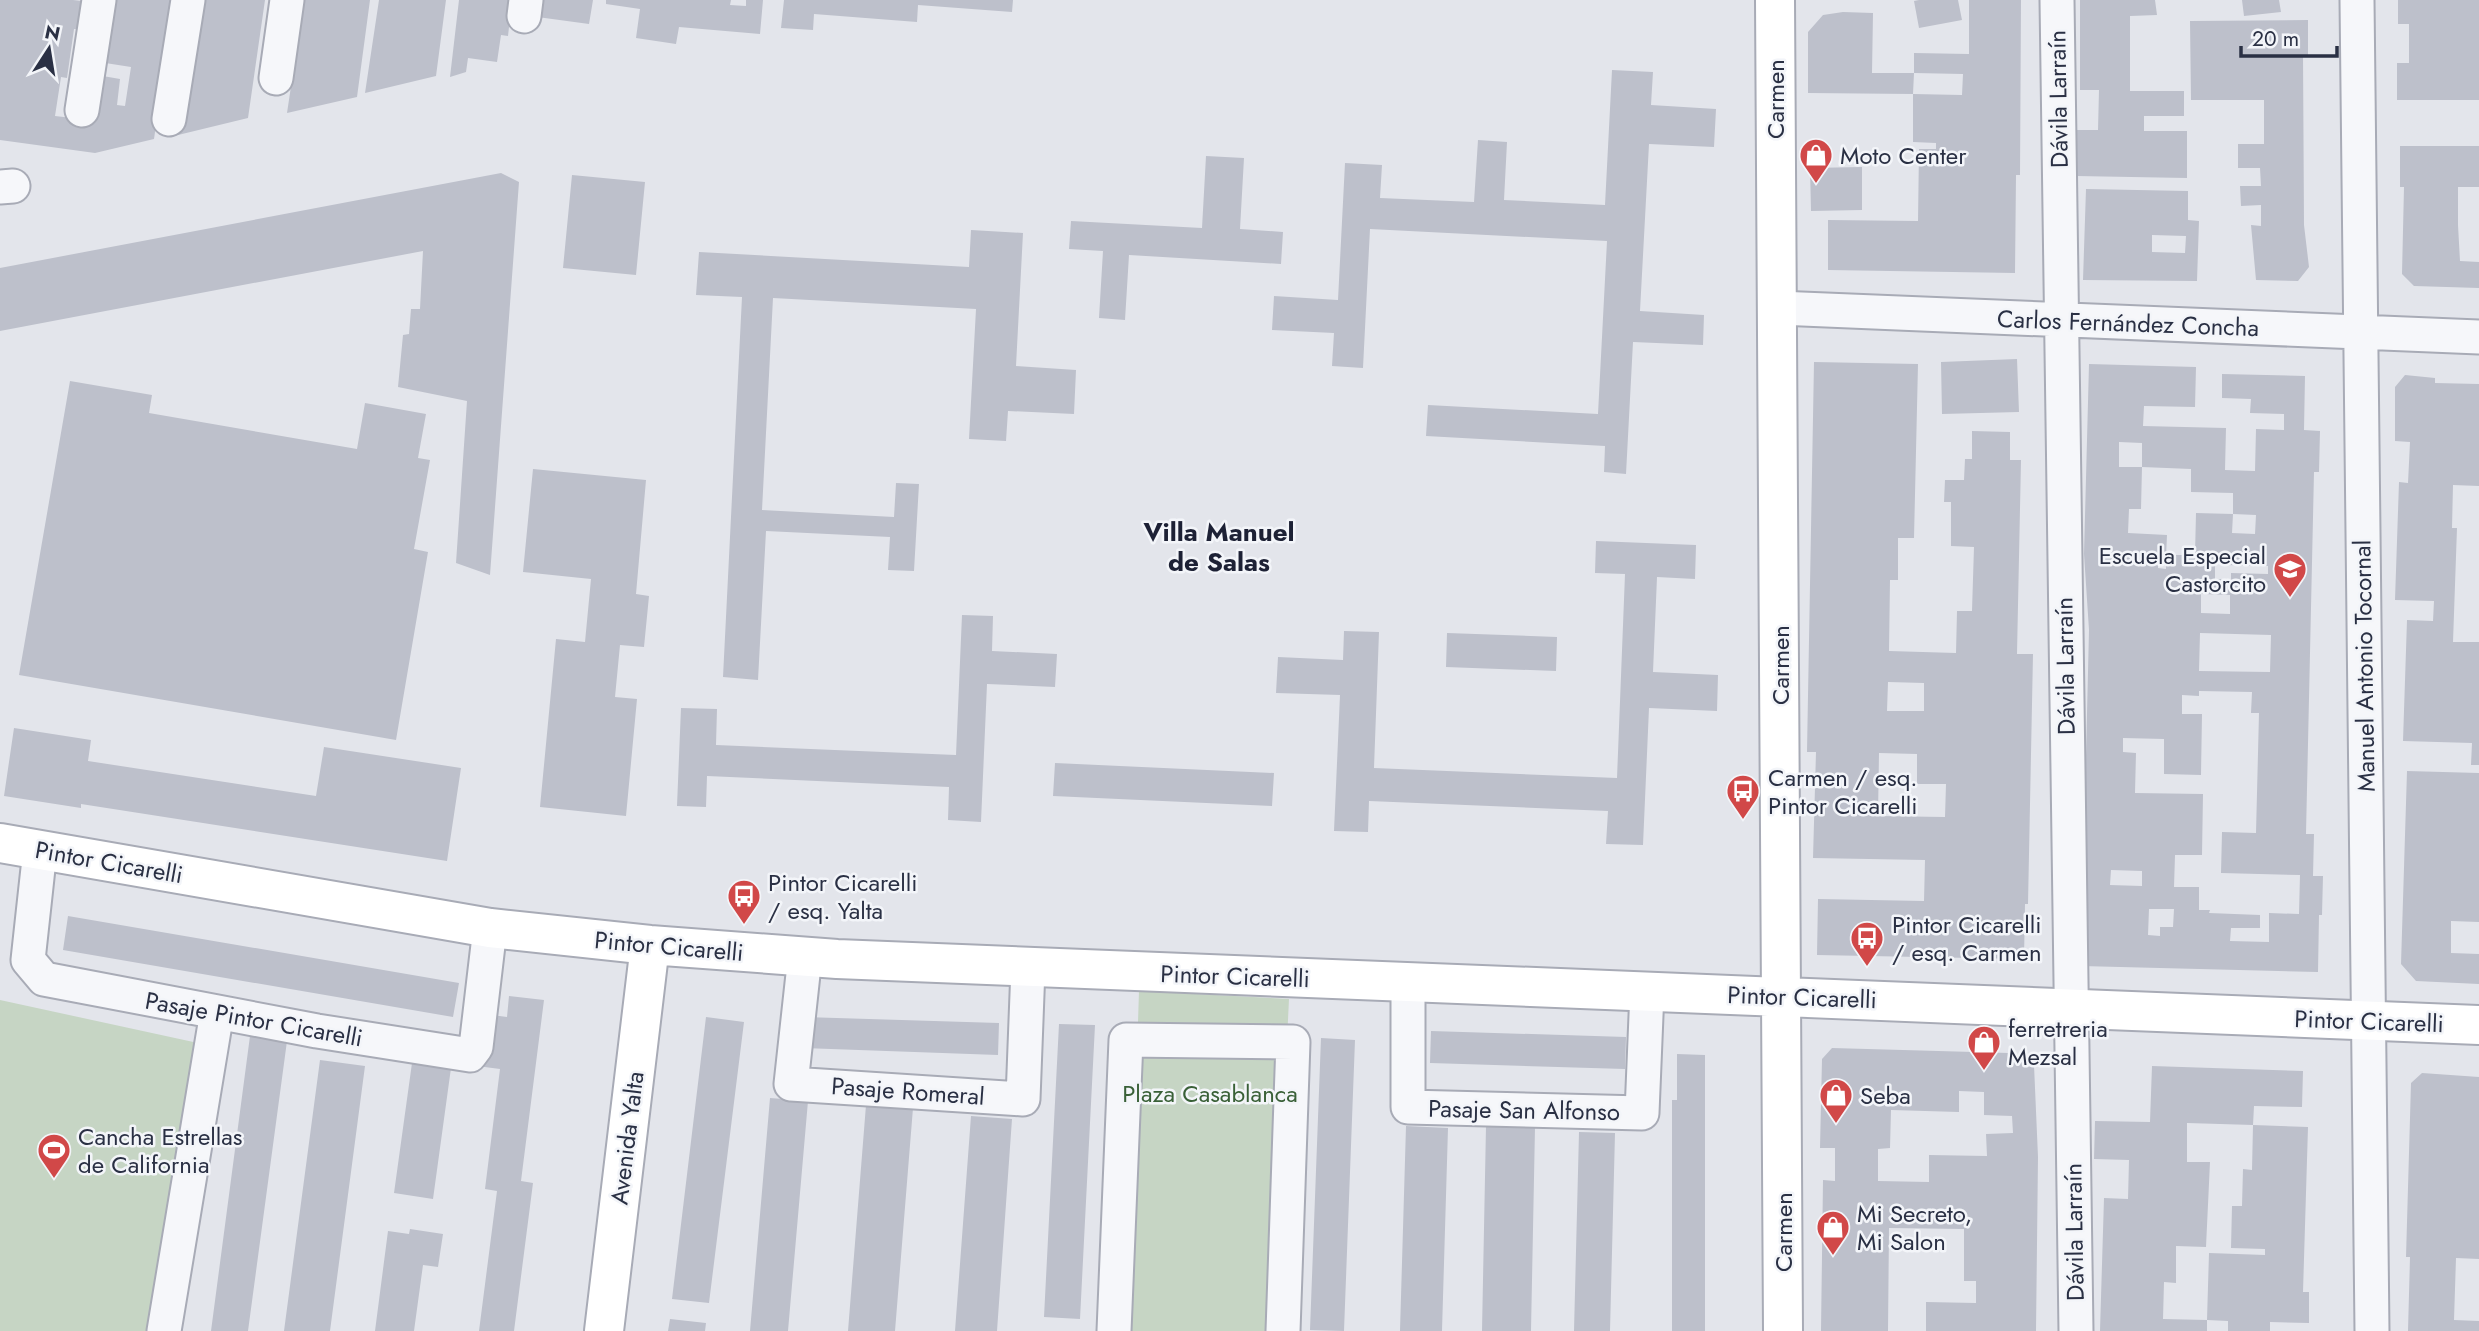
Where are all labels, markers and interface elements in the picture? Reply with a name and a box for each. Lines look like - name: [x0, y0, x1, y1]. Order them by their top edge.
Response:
- north arrow: [14, 14, 84, 84]
- scale bar: [2241, 14, 2337, 58]
- text: N: [42, 18, 63, 48]
- text: 20 m: [2252, 24, 2299, 54]
- street label: Dávila Larraín: [2039, 30, 2077, 168]
- street label: Carmen: [1758, 59, 1793, 139]
- shop icon: Moto Center: [1797, 136, 1835, 185]
- place label: Moto Center: [1840, 138, 1967, 173]
- street label: Carlos Fernández Concha: [1996, 301, 2260, 345]
- district label: Villa Manuel de Salas: [1142, 513, 1295, 581]
- place label: Escuela Especial Castorcito: [2099, 538, 2266, 601]
- street label: Manuel Antonio Tocornal: [2344, 540, 2384, 792]
- school or university icon: Escuela Especial Castorcito: [2271, 550, 2309, 599]
- street label: Dávila Larraín: [2046, 597, 2084, 735]
- street label: Carmen: [1763, 625, 1798, 705]
- place label: Carmen / esq. Pintor Cicarelli: [1768, 760, 1918, 823]
- bus stop icon: Carmen / esq. Pintor Cicarelli: [1724, 772, 1762, 821]
- street label: Pintor Cicarelli: [32, 832, 186, 892]
- place label: Pintor Cicarelli / esq. Yalta: [768, 865, 918, 928]
- bus stop icon: Pintor Cicarelli / esq. Yalta: [725, 877, 763, 926]
- place label: Pintor Cicarelli / esq. Carmen: [1892, 907, 2042, 970]
- bus stop icon: Pintor Cicarelli / esq. Carmen: [1848, 919, 1886, 968]
- street label: Pintor Cicarelli: [593, 922, 745, 970]
- street label: Pintor Cicarelli: [1160, 956, 1310, 996]
- street label: Pintor Cicarelli: [1727, 977, 1877, 1017]
- street label: Pasaje Pintor Cicarelli: [143, 983, 365, 1055]
- street label: Pintor Cicarelli: [2294, 1001, 2444, 1041]
- place label: ferretreria Mezsal: [2008, 1011, 2108, 1074]
- shop icon: ferretreria Mezsal: [1965, 1023, 2003, 1072]
- street label: Pasaje Romeral: [830, 1068, 986, 1114]
- street label: Avenida Yalta: [601, 1069, 653, 1207]
- park label: Plaza Casablanca: [1122, 1076, 1298, 1111]
- shop icon: Seba: [1817, 1076, 1855, 1125]
- place label: Seba: [1860, 1078, 1911, 1113]
- street label: Pasaje San Alfonso: [1428, 1091, 1620, 1129]
- place label: Cancha Estrellas de California: [78, 1119, 243, 1182]
- sports icon: Cancha Estrellas de California: [35, 1131, 73, 1180]
- street label: Dávila Larraín: [2055, 1163, 2093, 1301]
- street label: Carmen: [1766, 1192, 1801, 1272]
- place label: Mi Secreto, Mi Salon: [1857, 1196, 1972, 1259]
- shop icon: Mi Secreto, Mi Salon: [1814, 1208, 1852, 1257]

